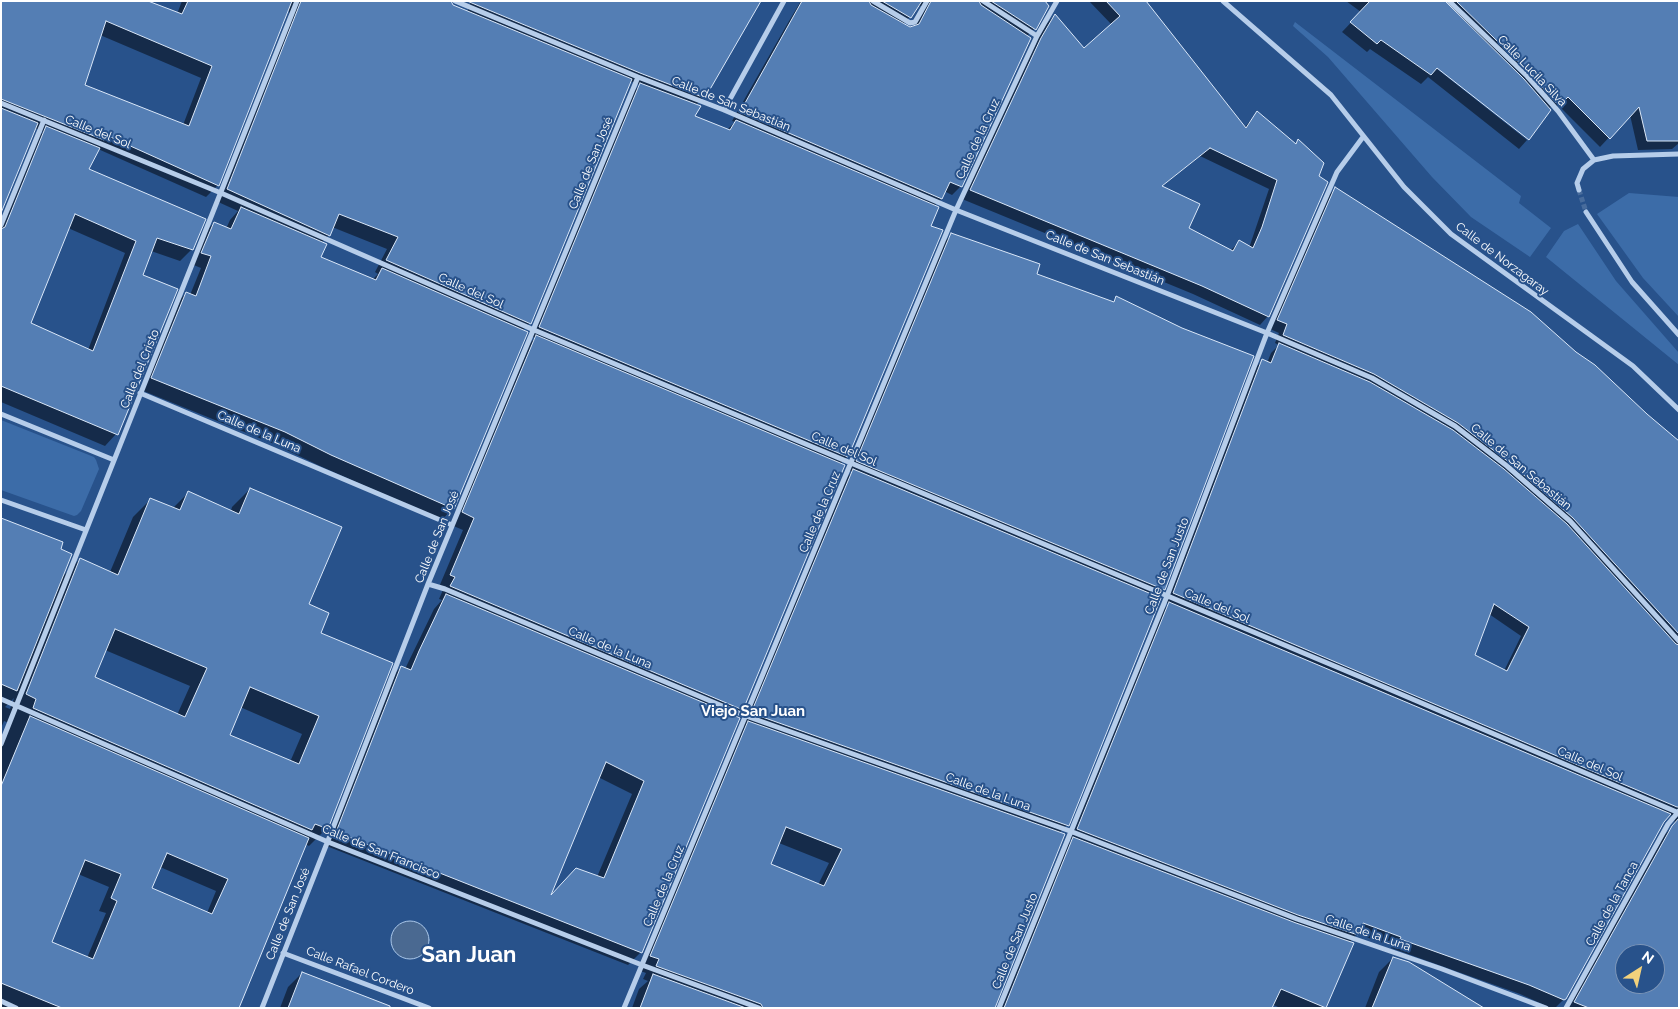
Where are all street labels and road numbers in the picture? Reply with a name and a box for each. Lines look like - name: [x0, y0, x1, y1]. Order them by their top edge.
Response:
- street label: Calle Lucila Silva: [1494, 32, 1570, 110]
- street label: Calle de San Sebastián: [669, 74, 793, 134]
- street label: Calle de la Cruz: [953, 96, 1003, 182]
- street label: Calle del Sol: [63, 112, 133, 152]
- street label: Calle de San José: [566, 115, 616, 211]
- street label: Calle de Norzagaray: [1453, 219, 1551, 299]
- street label: Calle de San Sebastián: [1043, 228, 1167, 288]
- street label: Calle del Sol: [436, 270, 506, 312]
- street label: Calle del Cristo: [118, 327, 162, 411]
- street label: Calle de la Luna: [215, 408, 303, 456]
- street label: Calle de San Sebastián: [1468, 421, 1574, 513]
- street label: Calle del Sol: [809, 429, 879, 469]
- street label: Calle de la Cruz: [796, 469, 844, 555]
- street label: Calle de San José: [412, 489, 462, 585]
- street label: Calle de San Justo: [1142, 516, 1192, 616]
- street label: Calle del Sol: [1182, 586, 1252, 626]
- street label: Calle de la Luna: [566, 624, 654, 672]
- street label: Calle del Sol: [1555, 744, 1625, 784]
- street label: Calle de la Luna: [943, 770, 1033, 814]
- street label: Calle de San Francisco: [320, 822, 442, 882]
- street label: Calle de la Cruz: [640, 843, 688, 929]
- street label: Calle de la Tanca: [1583, 859, 1641, 949]
- street label: Calle de San José: [263, 866, 313, 962]
- street label: Calle de San Justo: [989, 891, 1041, 991]
- street label: Calle de la Luna: [1323, 912, 1413, 954]
- street label: Calle Rafael Cordero: [304, 944, 416, 998]

